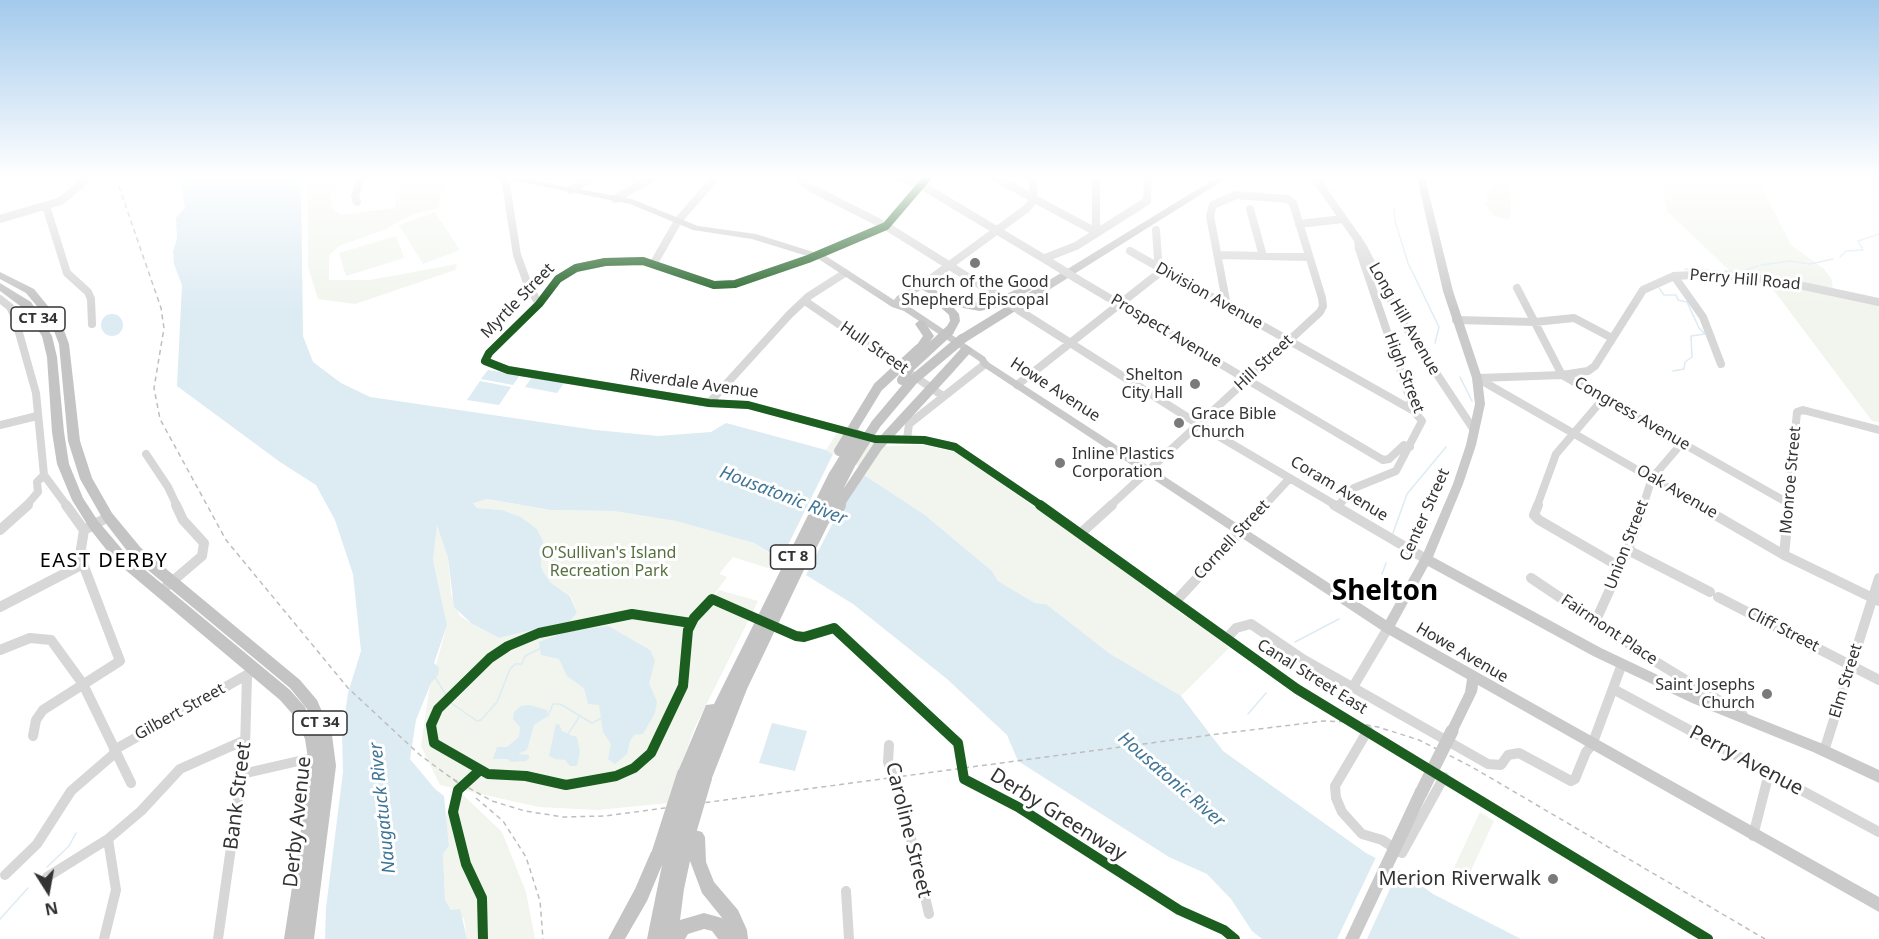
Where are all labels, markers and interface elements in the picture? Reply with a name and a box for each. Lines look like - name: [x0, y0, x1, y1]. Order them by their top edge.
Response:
- marker: Church of the Good Shepherd Episcopal: [968, 256, 982, 270]
- street label: Myrtle Street: [477, 259, 559, 343]
- street label: Division Avenue: [1152, 259, 1266, 333]
- street label: Long Hill Avenue: [1364, 259, 1444, 379]
- street label: Perry Hill Road: [1689, 266, 1801, 294]
- place label: Church of the Good Shepherd Episcopal: [901, 272, 1049, 310]
- street label: Prospect Avenue: [1107, 290, 1225, 372]
- road number: CT 34: [11, 307, 65, 331]
- street label: Hull Street: [836, 318, 912, 378]
- street label: High Street: [1380, 330, 1428, 416]
- street label: Hill Street: [1231, 331, 1297, 395]
- street label: Howe Avenue: [1007, 354, 1103, 426]
- street label: Riverdale Avenue: [628, 365, 760, 403]
- place label: Shelton City Hall: [1122, 365, 1183, 403]
- street label: Congress Avenue: [1571, 373, 1693, 455]
- marker: Shelton City Hall: [1188, 377, 1202, 391]
- place label: Grace Bible Church: [1191, 404, 1276, 442]
- marker: Grace Bible Church: [1172, 416, 1186, 430]
- street label: Monroe Street: [1777, 425, 1805, 535]
- place label: Inline Plastics Corporation: [1072, 444, 1174, 482]
- street label: Coram Avenue: [1287, 452, 1391, 526]
- marker: Inline Plastics Corporation: [1053, 456, 1067, 470]
- street label: Oak Avenue: [1633, 461, 1721, 523]
- water label: Housatonic River: [716, 462, 850, 530]
- street label: Center Street: [1396, 466, 1454, 564]
- street label: Cornell Street: [1190, 496, 1274, 584]
- street label: Union Street: [1601, 498, 1653, 592]
- park label: O'Sullivan's Island Recreation Park: [542, 543, 676, 581]
- road number: CT 8: [770, 545, 816, 569]
- district label: EAST DERBY: [40, 549, 168, 573]
- district label: Shelton: [1332, 575, 1438, 609]
- street label: Fairmont Place: [1557, 591, 1661, 669]
- street label: Cliff Street: [1744, 604, 1822, 656]
- street label: Howe Avenue: [1413, 619, 1511, 687]
- street label: Canal Street East: [1253, 635, 1371, 719]
- street label: Elm Street: [1826, 641, 1866, 721]
- place label: Saint Josephs Church: [1655, 675, 1755, 713]
- street label: Gilbert Street: [132, 679, 228, 745]
- marker: Saint Josephs Church: [1760, 687, 1774, 701]
- road number: CT 34: [293, 711, 347, 735]
- street label: Perry Avenue: [1685, 721, 1807, 801]
- water label: Housatonic River: [1113, 728, 1229, 832]
- street label: Bank Street: [219, 741, 257, 851]
- water label: Naugatuck River: [365, 741, 401, 875]
- street label: Derby Avenue: [279, 755, 317, 889]
- street label: Caroline Street: [880, 760, 936, 900]
- street label: Derby Greenway: [986, 764, 1130, 866]
- north arrow: [18, 861, 78, 921]
- place label: Merion Riverwalk: [1378, 867, 1541, 891]
- marker: Merion Riverwalk: [1546, 872, 1560, 886]
- text: N: [43, 897, 60, 921]

